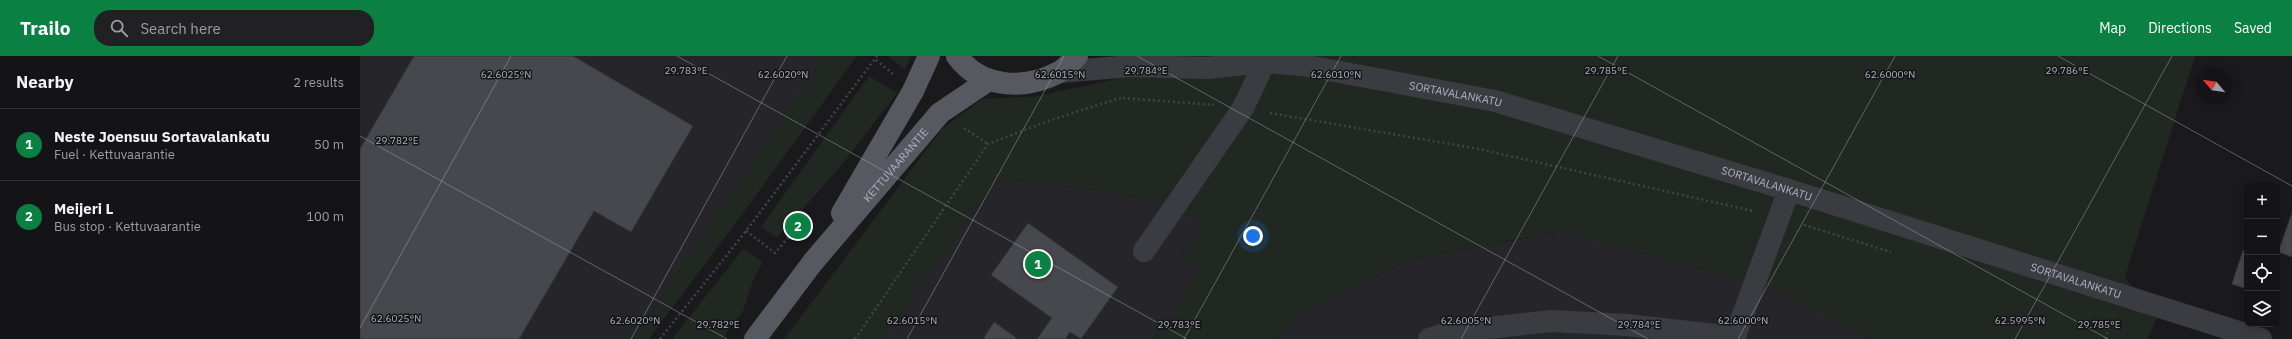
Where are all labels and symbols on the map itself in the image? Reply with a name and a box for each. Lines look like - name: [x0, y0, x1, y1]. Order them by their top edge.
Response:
- text: 29.783°E: [664, 64, 708, 77]
- text: 29.784°E: [1124, 64, 1168, 77]
- text: 29.785°E: [1584, 64, 1628, 77]
- text: 29.786°E: [2045, 64, 2089, 77]
- text: 62.6025°N: [481, 68, 531, 81]
- text: 62.6020°N: [758, 68, 808, 81]
- text: 62.6015°N: [1035, 68, 1085, 81]
- text: 62.6010°N: [1311, 68, 1361, 81]
- text: 62.6000°N: [1865, 68, 1915, 81]
- north arrow: [2196, 68, 2232, 104]
- street label: SORTAVALANKATU: [1408, 78, 1504, 110]
- street label: KETTUVAARANTIE: [860, 125, 931, 205]
- text: 29.782°E: [375, 134, 419, 147]
- street label: SORTAVALANKATU: [1720, 163, 1814, 204]
- pin: 2: [785, 211, 811, 241]
- your location: [1243, 226, 1263, 246]
- pin: 1: [1025, 249, 1051, 279]
- street label: SORTAVALANKATU: [2029, 260, 2123, 301]
- text: 62.6025°N: [371, 312, 421, 325]
- text: 62.6020°N: [610, 314, 660, 327]
- text: 62.6015°N: [887, 314, 937, 327]
- text: 62.6005°N: [1441, 314, 1491, 327]
- text: 62.6000°N: [1718, 314, 1768, 327]
- text: 62.5995°N: [1995, 314, 2045, 327]
- text: 29.782°E: [696, 318, 740, 331]
- text: 29.783°E: [1157, 318, 1201, 331]
- text: 29.784°E: [1617, 318, 1661, 331]
- text: 29.785°E: [2077, 318, 2121, 331]

